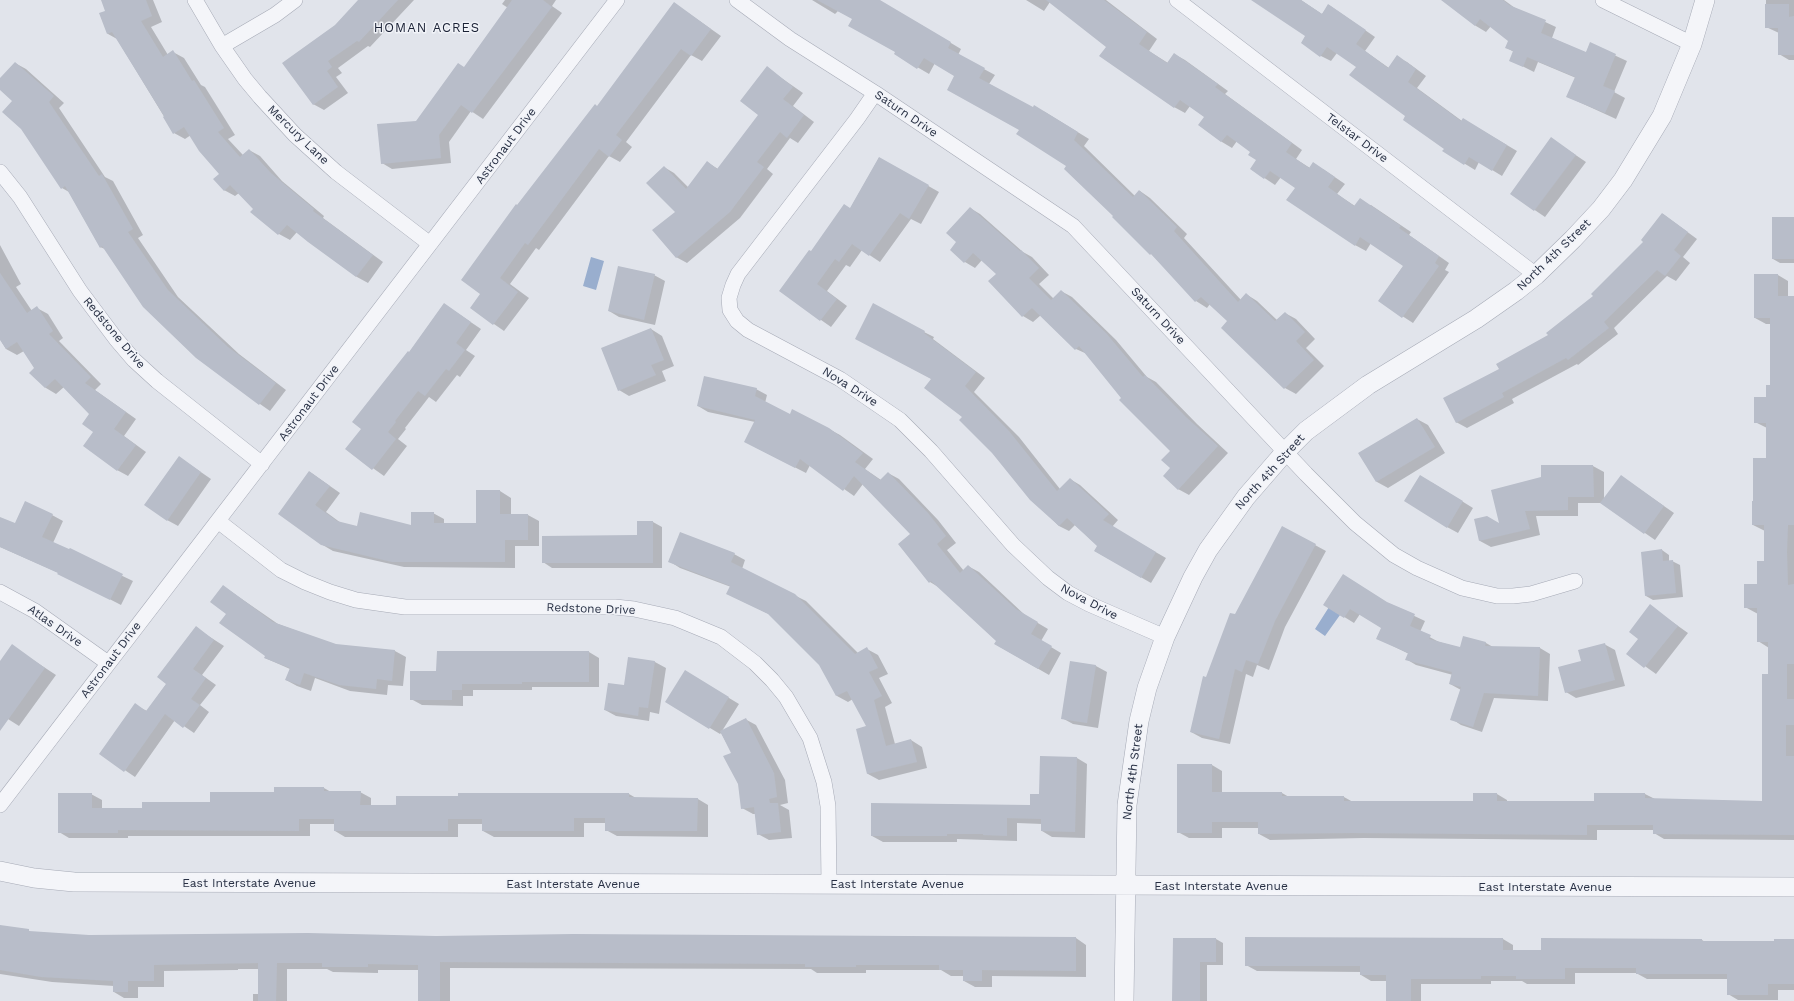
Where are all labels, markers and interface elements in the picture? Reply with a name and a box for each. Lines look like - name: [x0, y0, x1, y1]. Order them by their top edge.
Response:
- district label: HOMAN ACRES: [374, 20, 480, 36]
- street label: Saturn Drive: [872, 88, 940, 140]
- street label: Mercury Lane: [264, 102, 332, 168]
- street label: Astronaut Drive: [473, 105, 539, 187]
- street label: Telstar Drive: [1323, 110, 1391, 166]
- street label: North 4th Street: [1514, 216, 1594, 294]
- street label: Saturn Drive: [1128, 284, 1188, 348]
- street label: Redstone Drive: [80, 294, 148, 372]
- street label: Astronaut Drive: [276, 362, 342, 444]
- street label: Nova Drive: [820, 364, 880, 410]
- street label: North 4th Street: [1232, 431, 1308, 513]
- street label: Nova Drive: [1058, 581, 1120, 623]
- street label: Redstone Drive: [546, 600, 636, 618]
- street label: Atlas Drive: [25, 602, 85, 650]
- street label: Astronaut Drive: [78, 619, 144, 701]
- street label: North 4th Street: [1120, 723, 1146, 821]
- street label: East Interstate Avenue: [182, 876, 316, 890]
- street label: East Interstate Avenue: [506, 877, 640, 891]
- street label: East Interstate Avenue: [830, 877, 964, 891]
- street label: East Interstate Avenue: [1154, 879, 1288, 893]
- street label: East Interstate Avenue: [1478, 880, 1612, 894]

